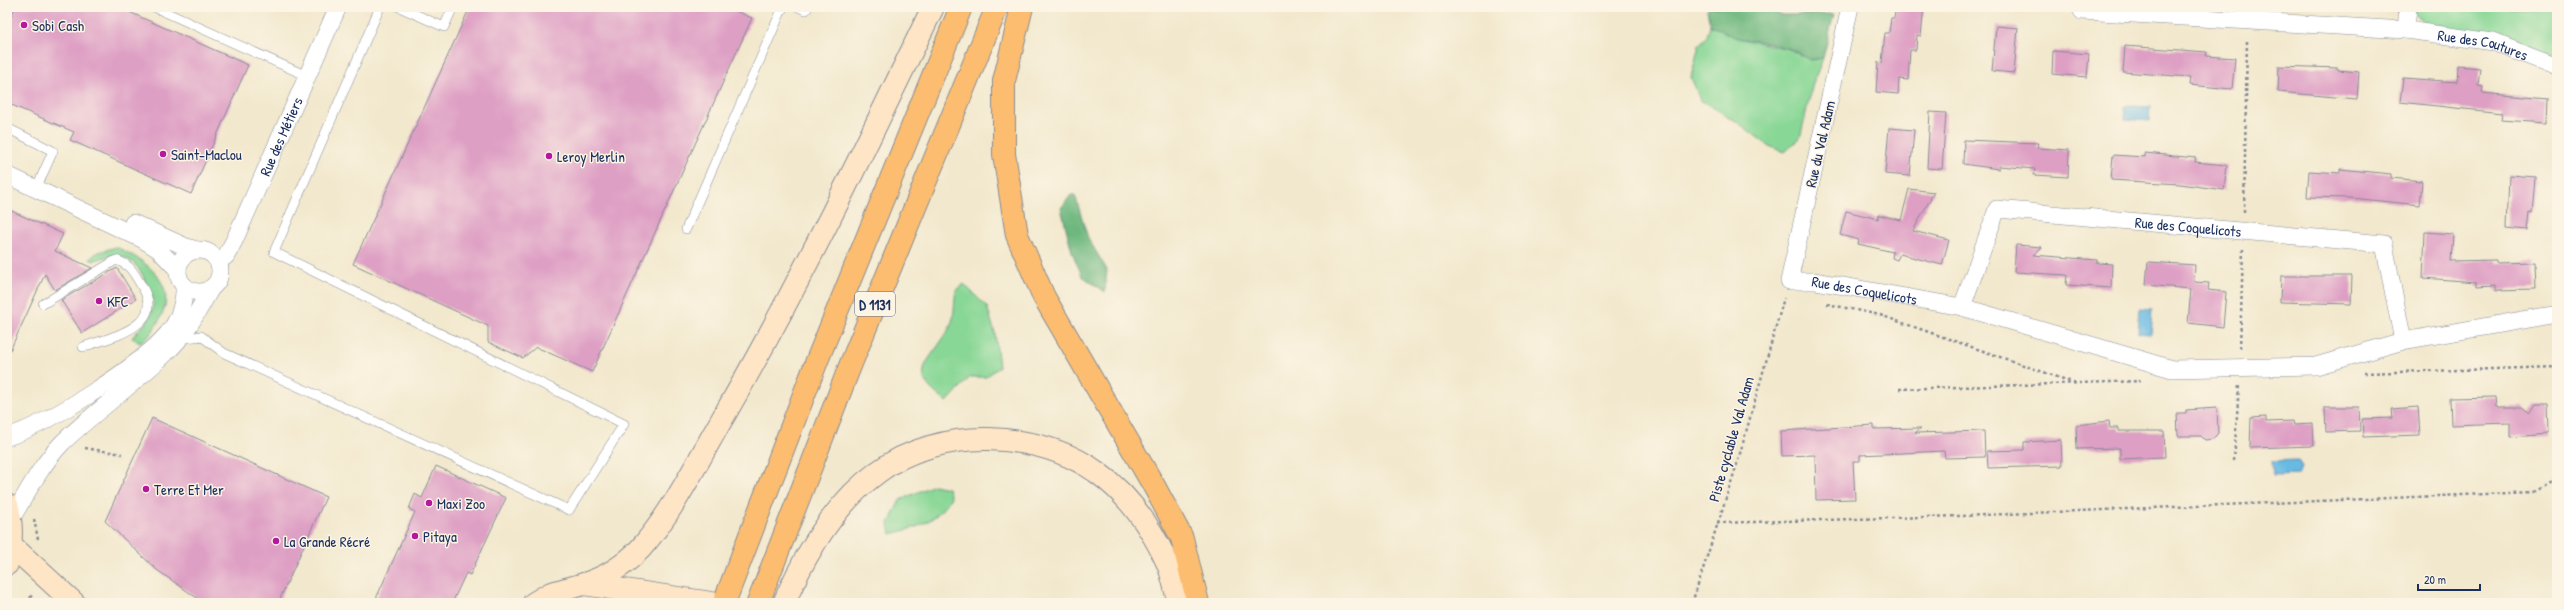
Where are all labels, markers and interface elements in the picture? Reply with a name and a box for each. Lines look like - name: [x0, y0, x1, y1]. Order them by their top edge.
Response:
- place label: Sobi Cash: [32, 15, 84, 36]
- marker: Sobi Cash: [19, 20, 29, 30]
- street label: Rue des Coutures: [2437, 24, 2531, 65]
- street label: Rue des Métiers: [254, 93, 307, 179]
- street label: Rue du Val Adam: [1800, 99, 1840, 189]
- place label: Saint-Maclou: [171, 144, 242, 165]
- place label: Leroy Merlin: [557, 146, 625, 167]
- marker: Saint-Maclou: [158, 149, 168, 159]
- marker: Leroy Merlin: [544, 151, 554, 161]
- street label: Rue des Coquelicots: [2134, 211, 2242, 242]
- street label: Rue des Coquelicots: [1810, 270, 1919, 309]
- place label: KFC: [107, 291, 129, 312]
- road number: D 1131: [855, 292, 895, 316]
- marker: KFC: [94, 296, 104, 306]
- street label: Piste cyclable Val Adam: [1703, 374, 1759, 504]
- place label: Terre Et Mer: [154, 479, 224, 500]
- marker: Terre Et Mer: [141, 484, 151, 494]
- place label: Maxi Zoo: [437, 493, 485, 514]
- marker: Maxi Zoo: [424, 498, 434, 508]
- place label: Pitaya: [423, 526, 457, 547]
- place label: La Grande Récré: [284, 531, 370, 552]
- marker: Pitaya: [410, 531, 420, 541]
- marker: La Grande Récré: [271, 536, 281, 546]
- scale bar: [2418, 566, 2480, 592]
- text: 20 m: [2424, 571, 2446, 588]

